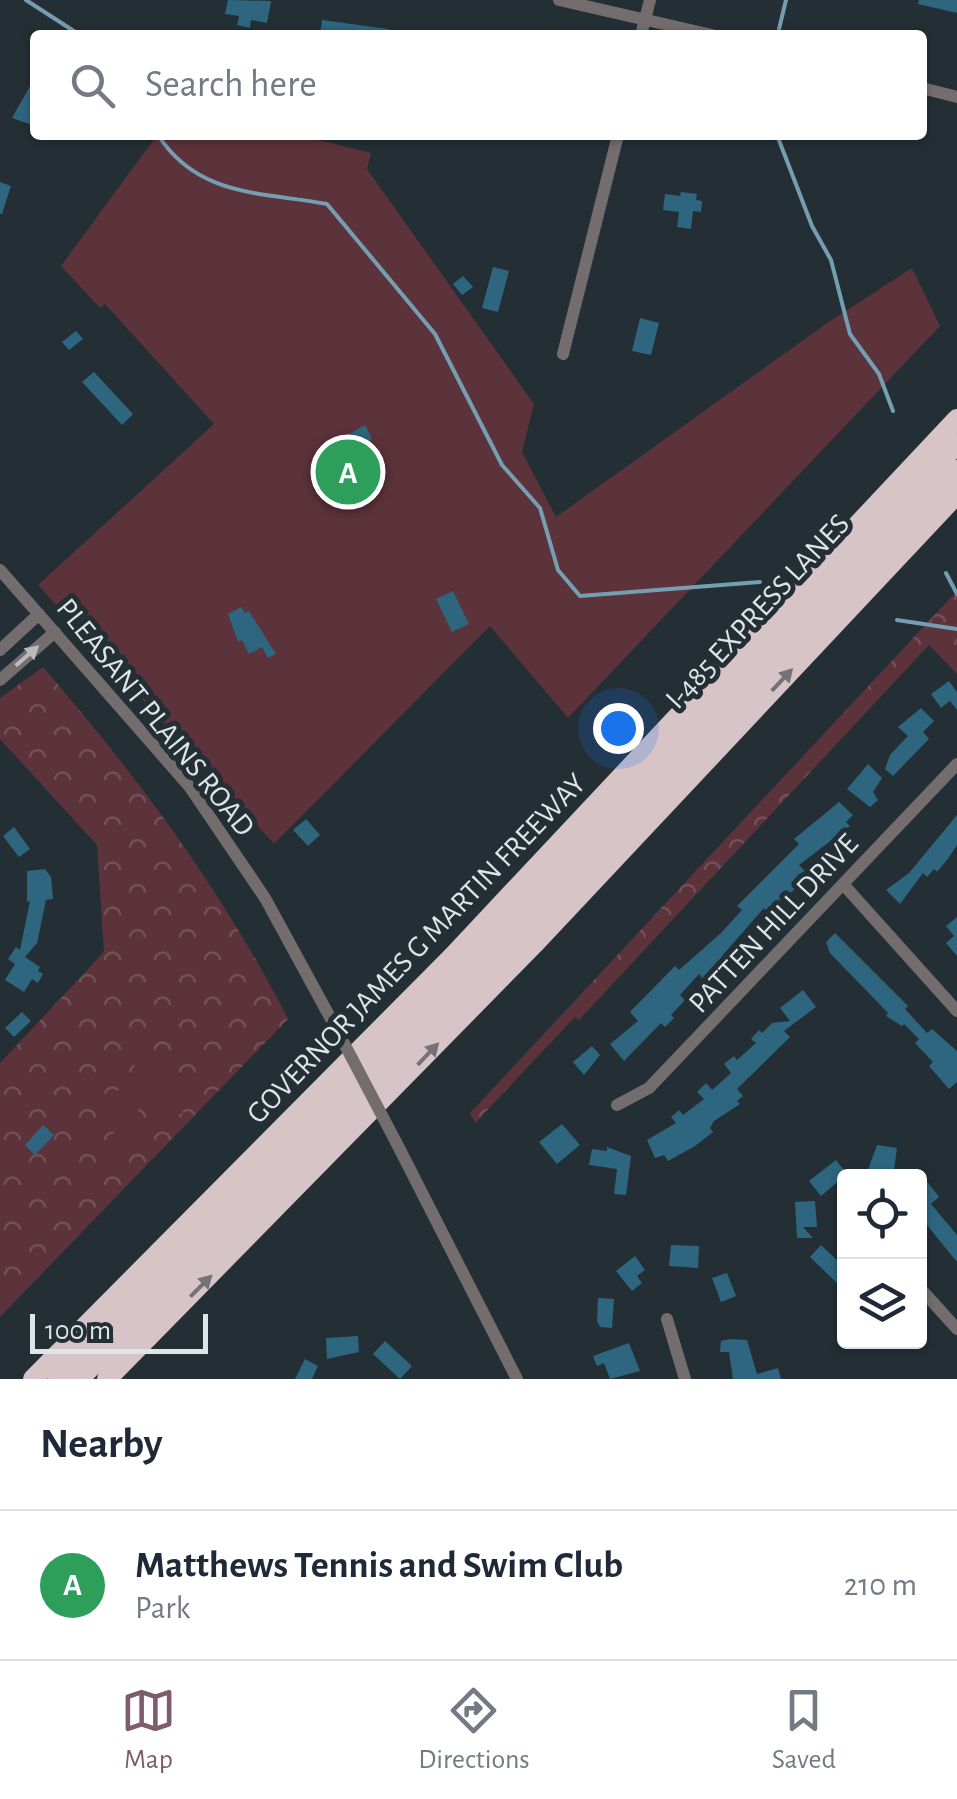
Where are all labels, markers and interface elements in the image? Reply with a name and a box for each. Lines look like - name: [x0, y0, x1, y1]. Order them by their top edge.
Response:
- search box: [30, 30, 927, 140]
- icon: search: [65, 58, 120, 113]
- text: Search here: [145, 66, 317, 104]
- pin: A: [316, 434, 380, 510]
- street label: I-485 EXPRESS LANES: [660, 509, 855, 715]
- street label: PLEASANT PLAINS ROAD: [50, 593, 260, 842]
- one-way arrow: [15, 645, 40, 667]
- one-way arrow: [770, 668, 793, 692]
- your location: [593, 703, 644, 754]
- street label: GOVERNOR JAMES G MARTIN FREEWAY: [242, 768, 592, 1129]
- street label: PATTEN HILL DRIVE: [683, 828, 864, 1019]
- one-way arrow: [416, 1042, 440, 1066]
- map controls: [837, 1169, 927, 1349]
- button: locate: [837, 1169, 927, 1259]
- button: layers: [837, 1259, 927, 1349]
- one-way arrow: [189, 1274, 213, 1298]
- scale bar: [30, 1309, 208, 1354]
- text: 100 m: [45, 1317, 111, 1345]
- text: Nearby: [40, 1423, 163, 1465]
- text: Matthews Tennis and Swim Club: [135, 1547, 623, 1585]
- text: A: [63, 1569, 82, 1601]
- text: 210 m: [844, 1569, 917, 1601]
- text: Park: [135, 1592, 190, 1624]
- tab: Map: [121, 1683, 176, 1777]
- tab: Directions: [418, 1683, 530, 1777]
- tab: Saved: [772, 1683, 836, 1777]

